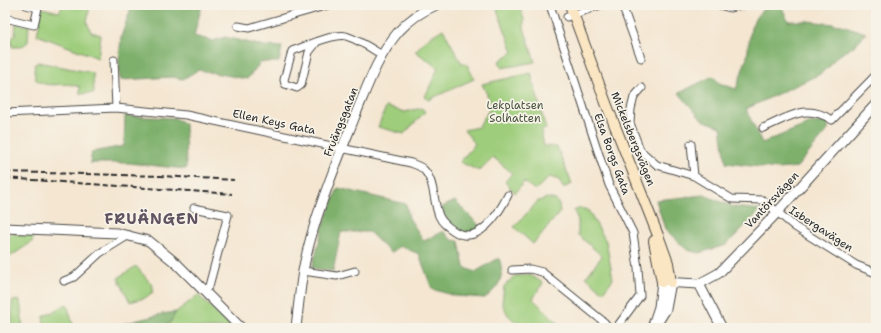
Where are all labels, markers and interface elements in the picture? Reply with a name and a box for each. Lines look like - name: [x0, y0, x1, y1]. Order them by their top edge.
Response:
- street label: Fruängsgatan: [320, 85, 362, 159]
- street label: Mickelsbergsvägen: [607, 90, 659, 189]
- park label: Lekplatsen Solhatten: [486, 98, 544, 126]
- street label: Ellen Keys Gata: [231, 106, 317, 138]
- street label: Elsa Borgs Gata: [590, 111, 634, 197]
- street label: Vantörsvägen: [742, 168, 802, 232]
- street label: Isbergavägen: [786, 203, 856, 255]
- district label: FRUÄNGEN: [105, 209, 199, 229]

